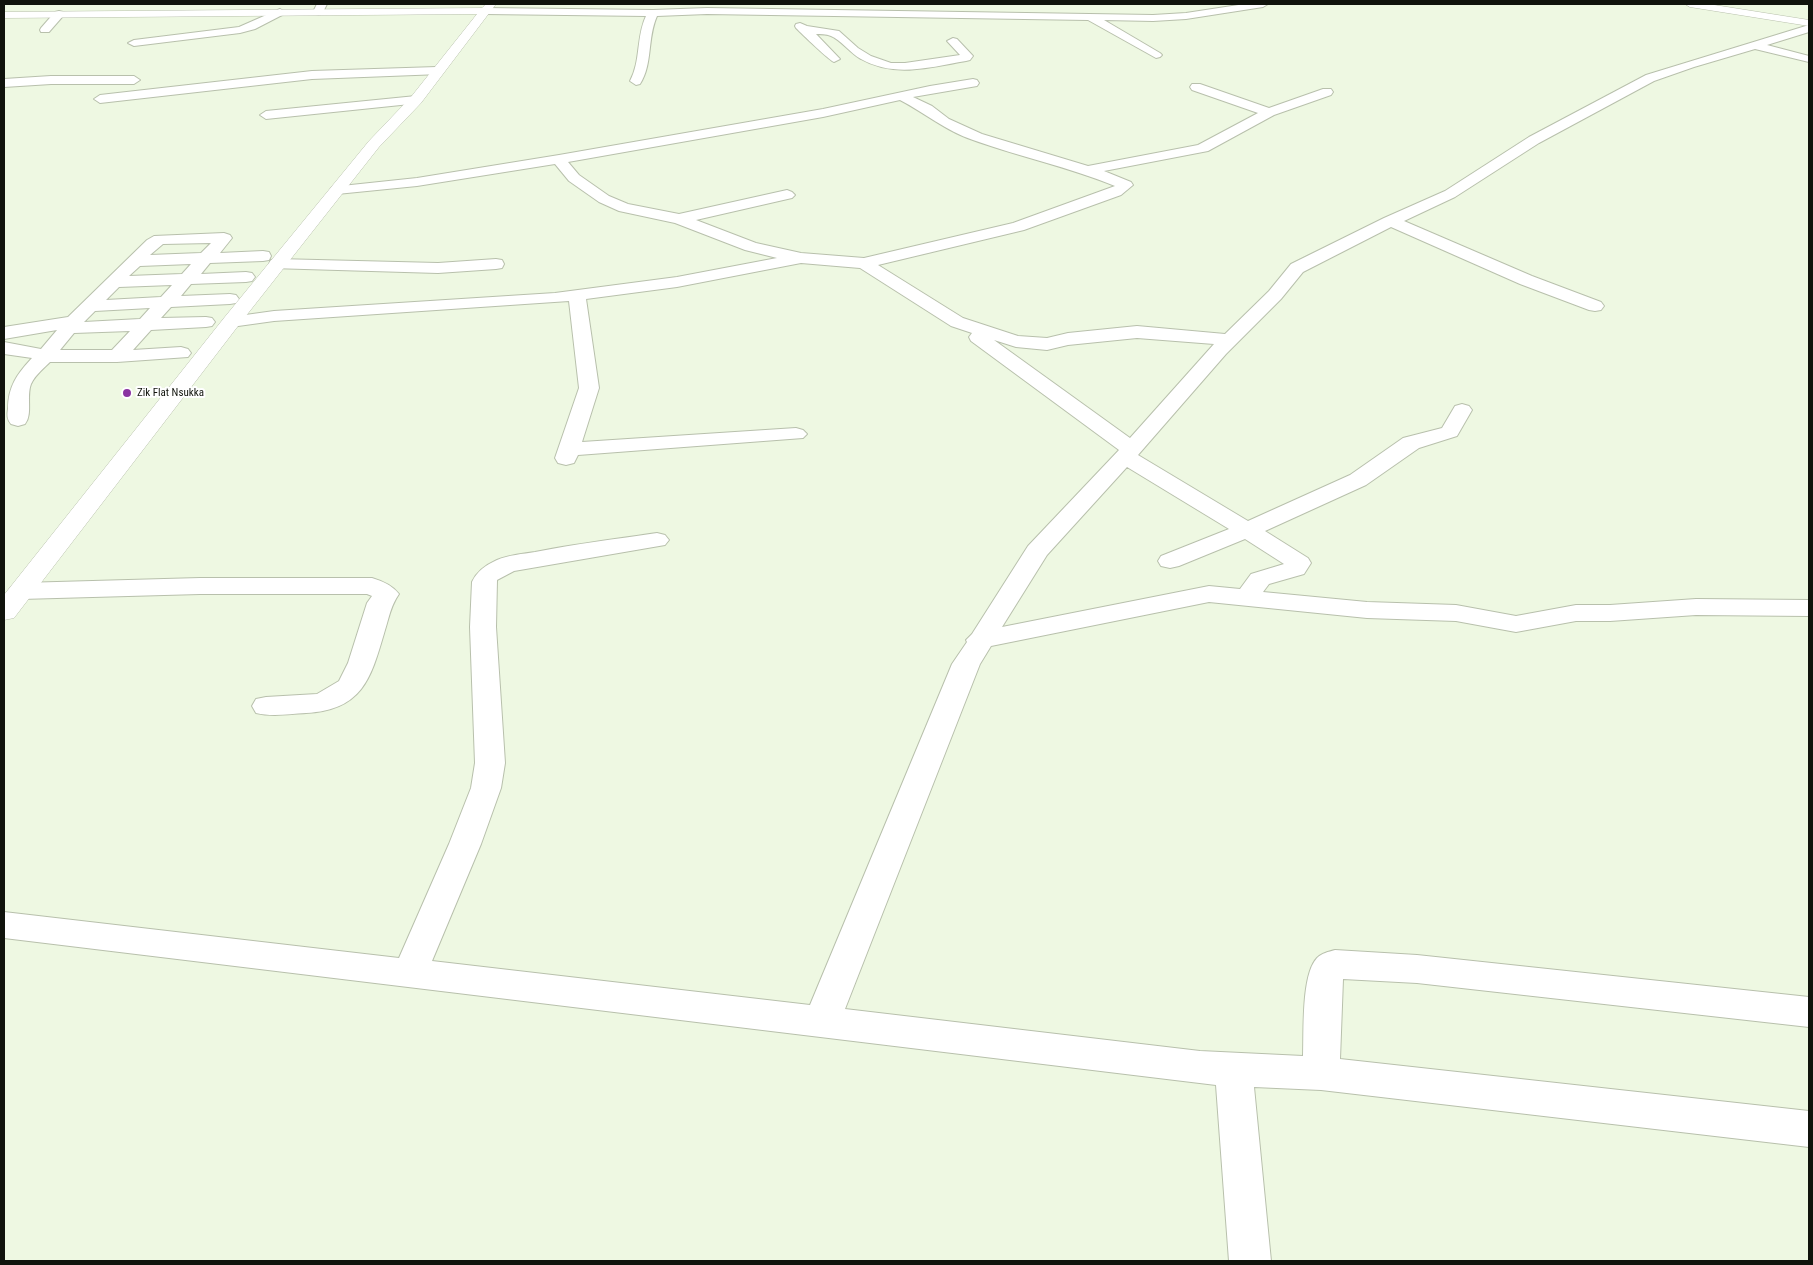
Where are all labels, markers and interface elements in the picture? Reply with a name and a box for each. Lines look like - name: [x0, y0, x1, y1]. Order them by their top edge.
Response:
- place label: Zik Flat Nsukka: [137, 386, 204, 400]
- marker: Zik Flat Nsukka: [121, 387, 133, 399]

